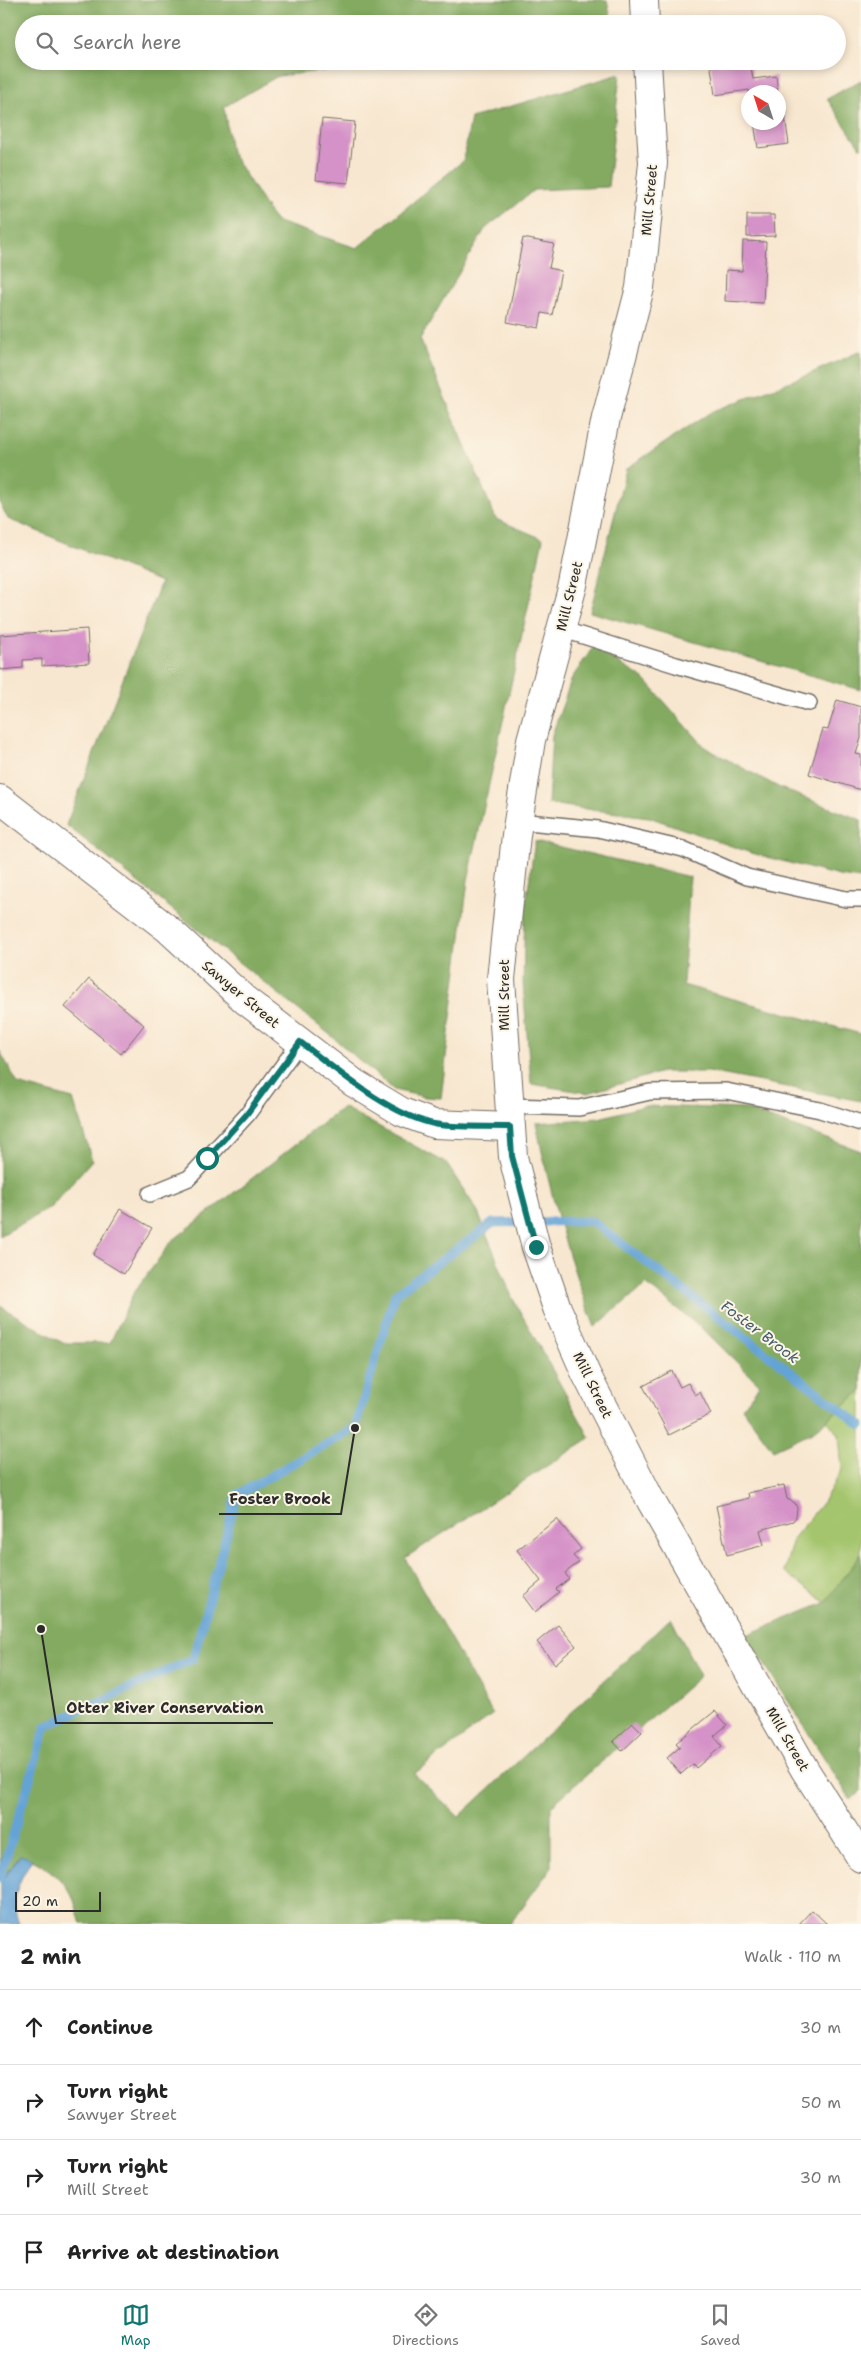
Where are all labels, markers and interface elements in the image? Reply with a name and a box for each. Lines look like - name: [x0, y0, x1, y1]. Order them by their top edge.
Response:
- search box: [15, 15, 846, 70]
- icon: search: [33, 29, 61, 57]
- text: Search here: [73, 30, 182, 55]
- north arrow: [741, 85, 786, 130]
- street label: Mill Street: [637, 164, 661, 236]
- street label: Mill Street: [552, 559, 586, 633]
- street label: Sawyer Street: [198, 956, 284, 1032]
- street label: Mill Street: [495, 959, 513, 1031]
- route start: [196, 1147, 219, 1170]
- route end: [525, 1236, 548, 1259]
- water label: Foster Brook: [717, 1296, 804, 1368]
- street label: Mill Street: [569, 1349, 617, 1421]
- callout: Foster Brook: [219, 1484, 341, 1514]
- text: Foster Brook: [229, 1489, 331, 1509]
- callout: Otter River Conservation: [56, 1693, 273, 1723]
- text: Otter River Conservation: [66, 1698, 264, 1718]
- street label: Mill Street: [762, 1703, 814, 1775]
- scale bar: [15, 1889, 101, 1912]
- text: 20 m: [22, 1892, 58, 1910]
- text: 2 min: [20, 1943, 81, 1971]
- text: Walk · 110 m: [744, 1946, 841, 1967]
- icon: ahead: [20, 2013, 48, 2041]
- text: Continue: [67, 2015, 153, 2040]
- text: 30 m: [800, 2017, 841, 2038]
- text: Turn right: [67, 2079, 168, 2104]
- icon: right: [20, 2088, 48, 2116]
- text: 50 m: [801, 2092, 841, 2113]
- text: Sawyer Street: [67, 2104, 177, 2125]
- text: Turn right: [67, 2154, 168, 2179]
- icon: right: [20, 2163, 48, 2191]
- text: 30 m: [800, 2167, 841, 2188]
- text: Mill Street: [67, 2179, 149, 2200]
- icon: arrive: [20, 2238, 48, 2266]
- text: Arrive at destination: [67, 2240, 279, 2265]
- tab: Map: [121, 2301, 151, 2349]
- tab: Directions: [392, 2301, 459, 2349]
- tab: Saved: [701, 2301, 740, 2349]

